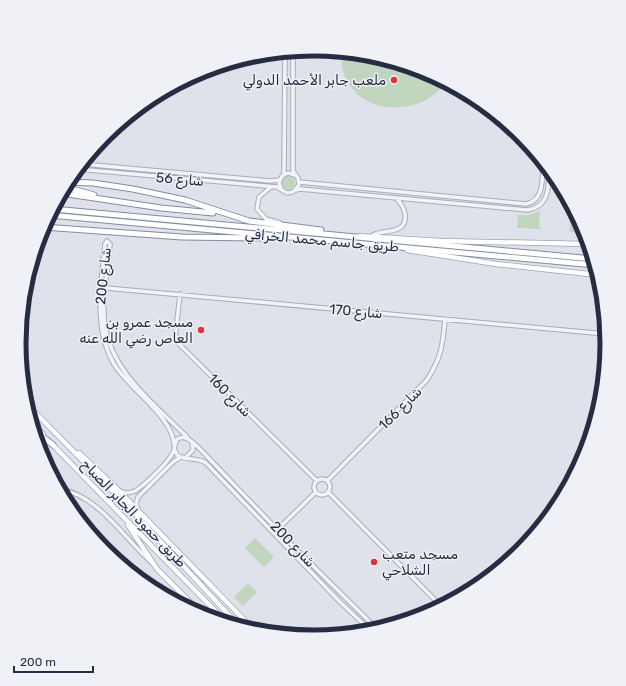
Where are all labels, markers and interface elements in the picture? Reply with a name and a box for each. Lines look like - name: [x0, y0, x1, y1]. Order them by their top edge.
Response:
- place label: ملعب جابر الأحمد الدولي: [243, 72, 386, 91]
- marker: ملعب جابر الأحمد الدولي: [389, 75, 399, 85]
- street label: شارع 56: [155, 169, 205, 192]
- street label: طريق جاسم محمد الخرافي: [244, 225, 400, 258]
- street label: شارع 200: [92, 247, 117, 306]
- street label: شارع 170: [328, 301, 383, 324]
- place label: مسجد عمرو بن العاص رضي الله عنه: [79, 314, 193, 349]
- marker: مسجد عمرو بن العاص رضي الله عنه: [196, 325, 206, 335]
- street label: شارع 160: [203, 370, 255, 422]
- street label: شارع 166: [375, 383, 427, 435]
- street label: طريق حمود الجابر الصباح: [76, 456, 190, 573]
- street label: شارع 200: [265, 518, 319, 572]
- place label: مسجد متعب الشلاحي: [382, 546, 458, 581]
- marker: مسجد متعب الشلاحي: [369, 557, 379, 567]
- scale bar: [14, 648, 93, 674]
- text: 200 m: [20, 655, 56, 669]

